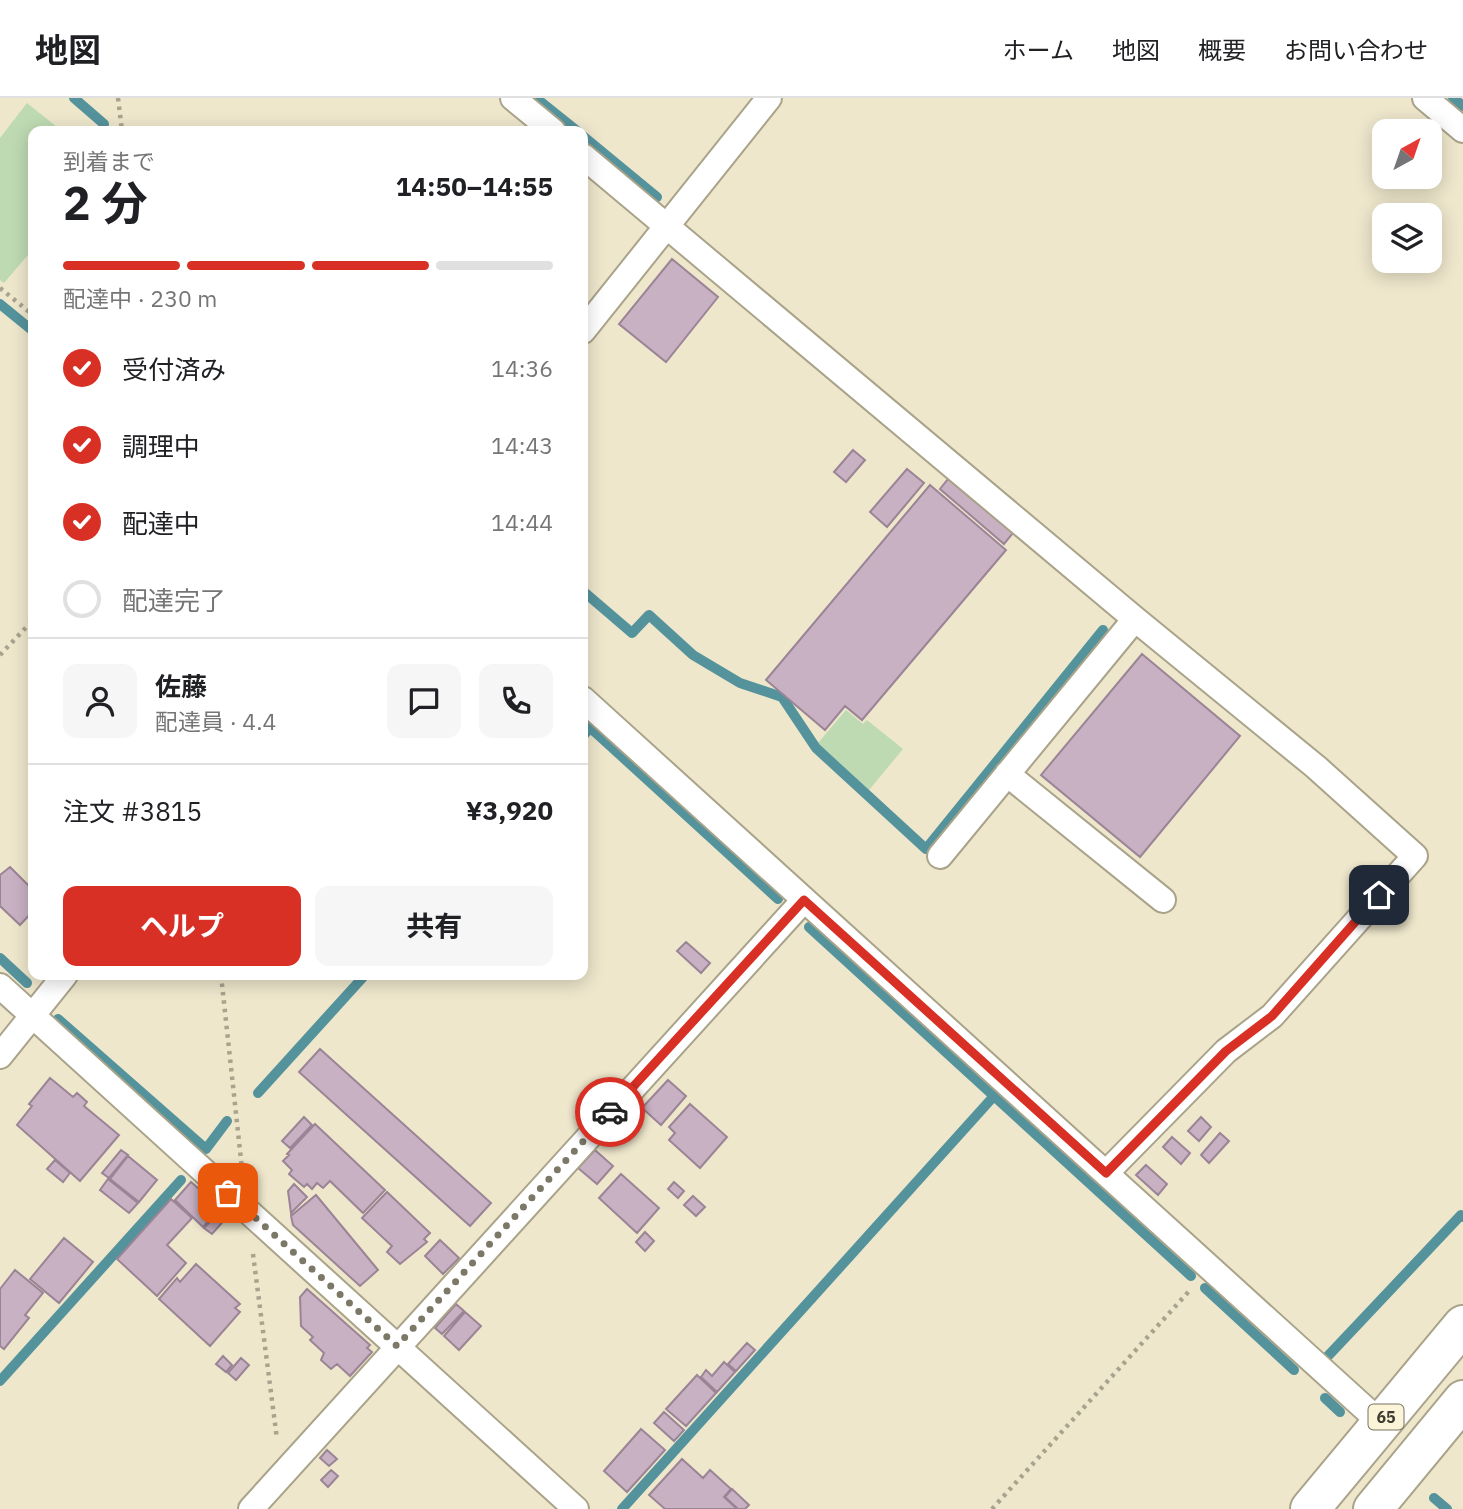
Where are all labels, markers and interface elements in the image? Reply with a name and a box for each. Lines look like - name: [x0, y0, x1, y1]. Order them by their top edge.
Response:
- text: 地図: [35, 28, 101, 71]
- text: ホーム: [1003, 34, 1074, 66]
- text: 地図: [1112, 34, 1160, 66]
- text: 概要: [1198, 34, 1246, 66]
- text: お問い合わせ: [1284, 34, 1428, 66]
- north arrow: [1372, 119, 1442, 189]
- map controls: [1372, 119, 1442, 273]
- text: 到着まで: [63, 146, 155, 176]
- text: 14:50–14:55: [396, 169, 553, 203]
- text: 2 分: [63, 173, 147, 233]
- button: layers: [1372, 203, 1442, 273]
- text: 配達中 · 230 m: [63, 283, 217, 313]
- icon: check: [63, 349, 101, 387]
- text: 受付済み: [122, 352, 226, 386]
- text: 14:36: [491, 353, 553, 383]
- icon: check: [63, 426, 101, 464]
- text: 調理中: [122, 429, 200, 463]
- text: 14:43: [491, 430, 553, 460]
- icon: check: [63, 503, 101, 541]
- text: 配達中: [122, 506, 200, 540]
- text: 14:44: [491, 507, 553, 537]
- text: 配達完了: [122, 583, 226, 617]
- button: person: [63, 664, 137, 738]
- button: chat: [387, 664, 461, 738]
- button: phone: [479, 664, 553, 738]
- text: 佐藤: [155, 669, 207, 703]
- text: 配達員 · 4.4: [155, 706, 276, 736]
- text: ¥3,920: [466, 793, 553, 827]
- text: 注文 #3815: [63, 794, 202, 828]
- pin: [1349, 865, 1409, 925]
- icon: home: [1360, 876, 1398, 914]
- button: ヘルプ: [63, 886, 301, 966]
- button: 共有: [315, 886, 553, 966]
- courier: [575, 1077, 645, 1147]
- icon: car: [591, 1093, 629, 1131]
- pin: [198, 1163, 258, 1223]
- icon: bag: [209, 1174, 247, 1212]
- road number: 65: [1368, 1404, 1404, 1429]

